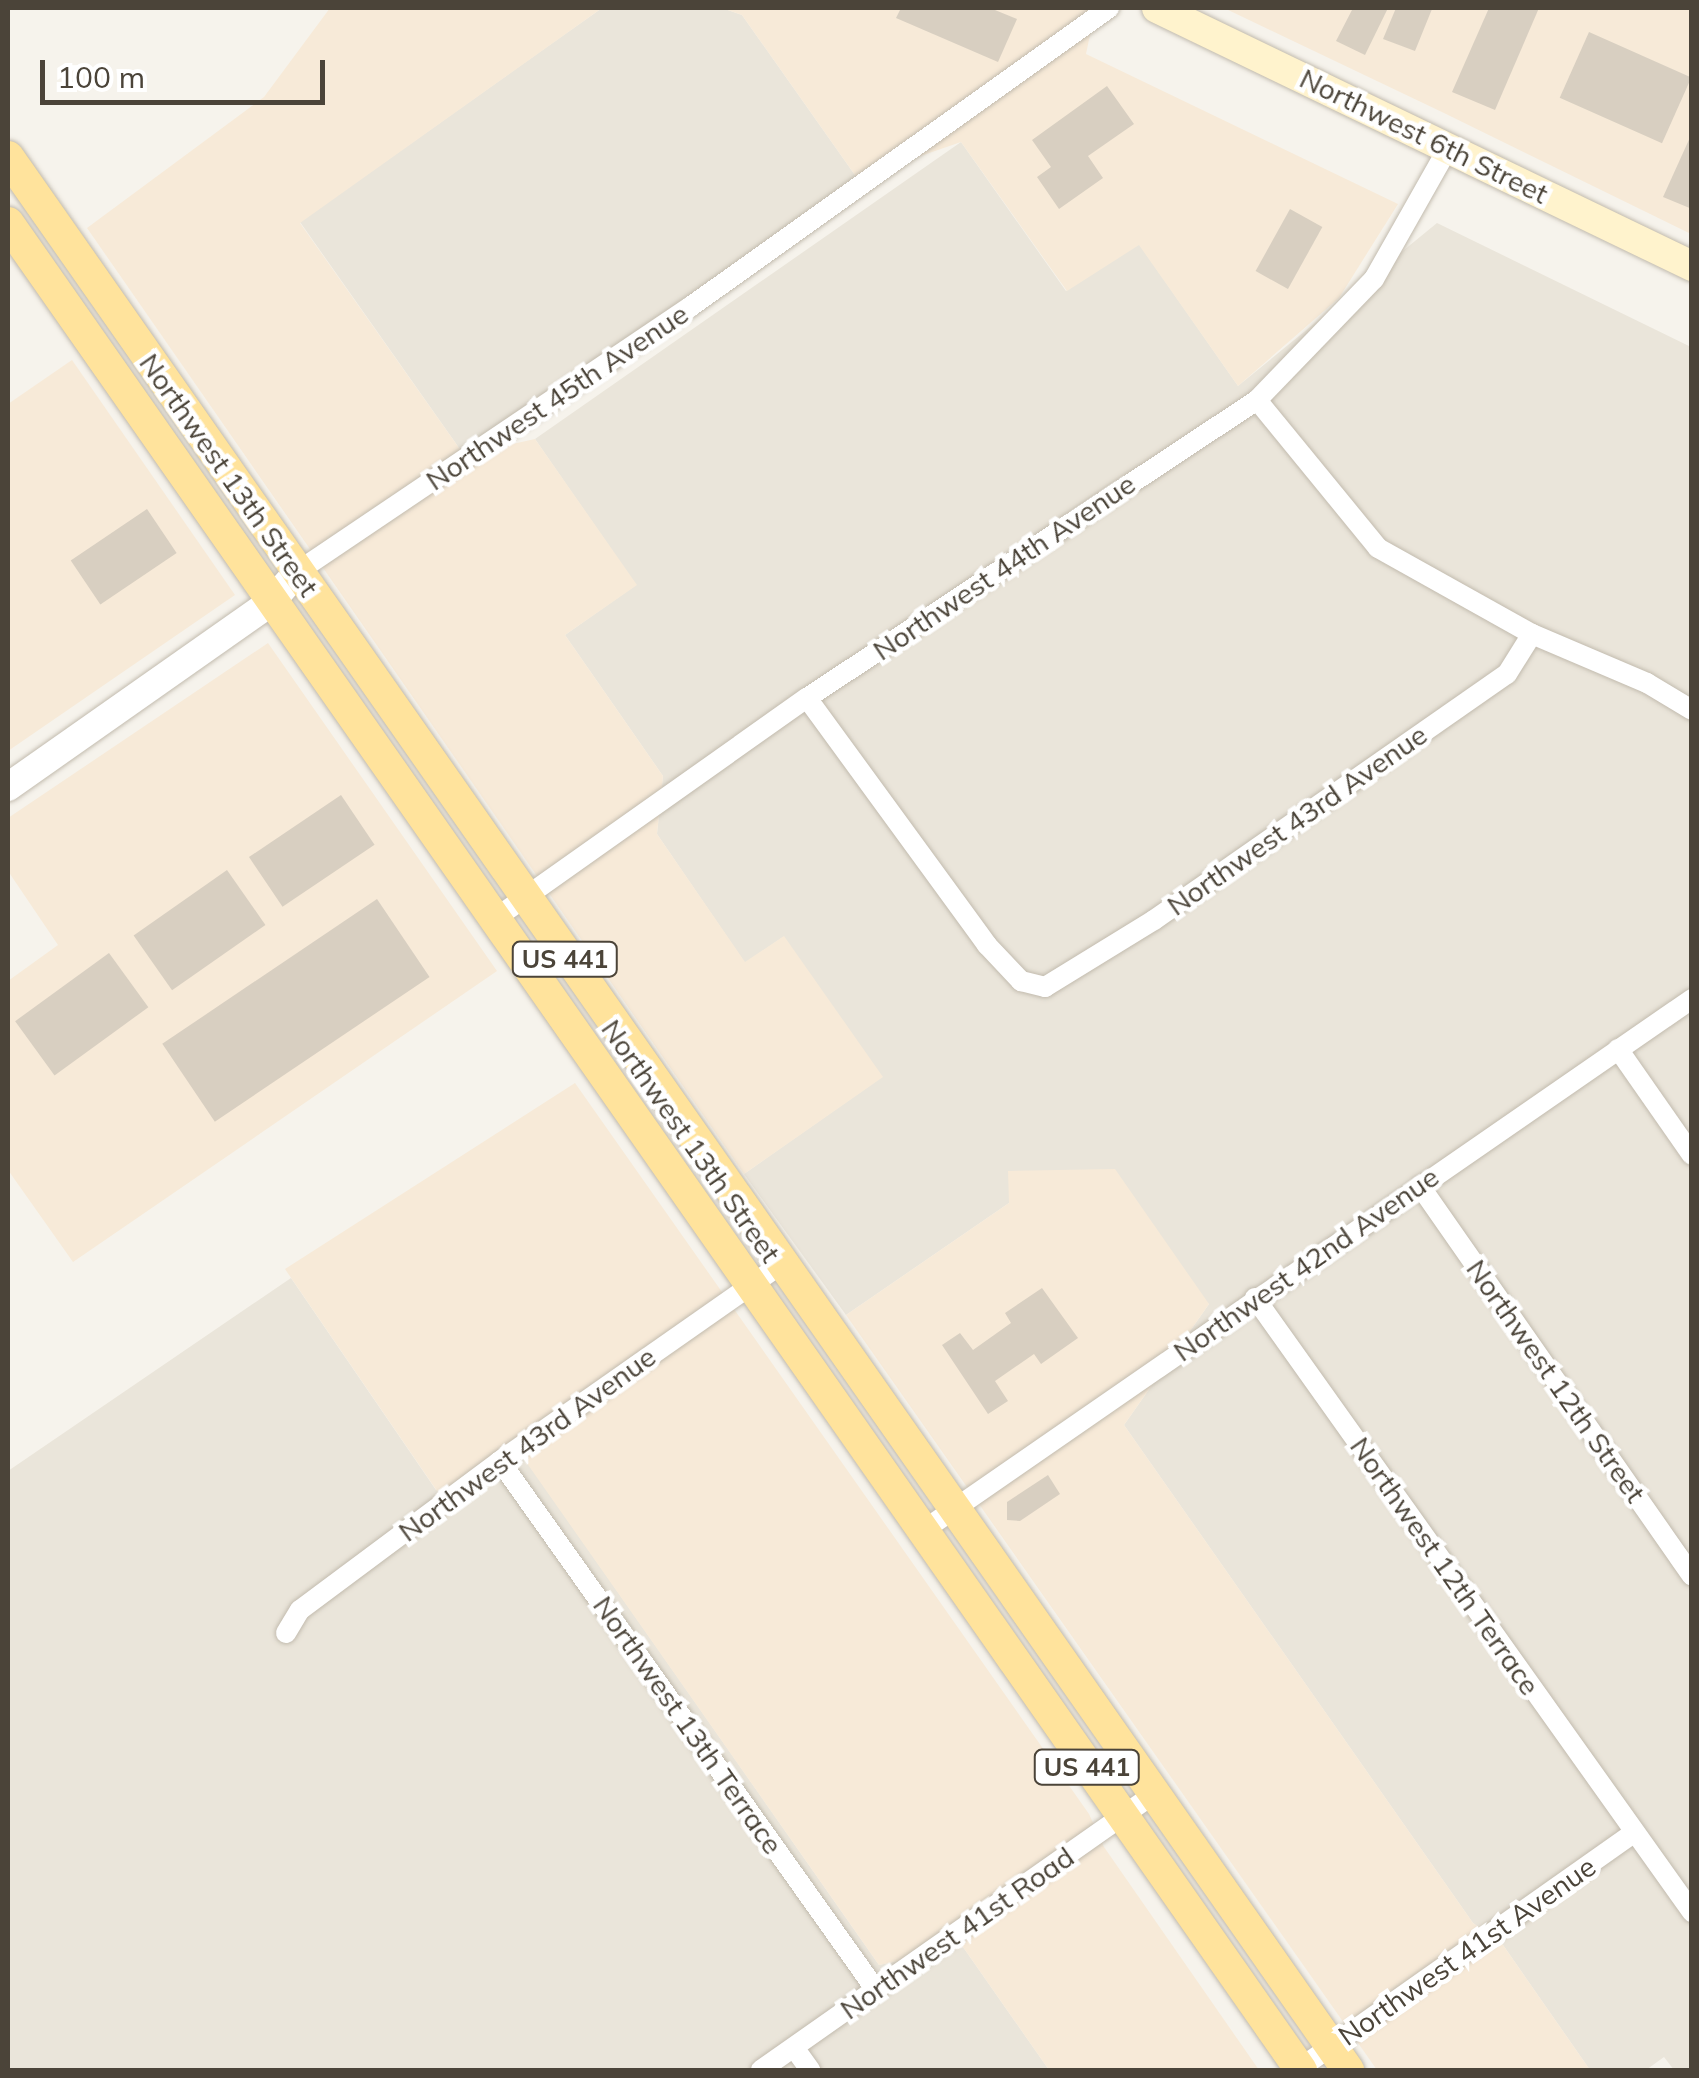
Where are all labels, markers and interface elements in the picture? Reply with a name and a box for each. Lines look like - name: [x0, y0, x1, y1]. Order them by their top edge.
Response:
- scale bar: [45, 40, 330, 102]
- text: 100 m: [57, 58, 145, 96]
- street label: Northwest 6th Street: [1294, 61, 1554, 211]
- street label: Northwest 45th Avenue: [420, 297, 694, 497]
- street label: Northwest 13th Street: [132, 347, 326, 603]
- street label: Northwest 44th Avenue: [867, 467, 1141, 667]
- street label: Northwest 43rd Avenue: [1161, 718, 1433, 922]
- road number: US 441: [510, 939, 620, 979]
- street label: Northwest 13th Street: [594, 1013, 788, 1269]
- street label: Northwest 42nd Avenue: [1167, 1160, 1445, 1368]
- street label: Northwest 12th Street: [1459, 1253, 1653, 1509]
- street label: Northwest 43rd Avenue: [392, 1340, 662, 1548]
- street label: Northwest 12th Terrace: [1343, 1431, 1547, 1701]
- street label: Northwest 13th Terrace: [586, 1590, 790, 1860]
- road number: US 441: [1032, 1747, 1142, 1787]
- street label: Northwest 41st Road: [834, 1840, 1080, 2026]
- street label: Northwest 41st Avenue: [1332, 1849, 1602, 2053]

